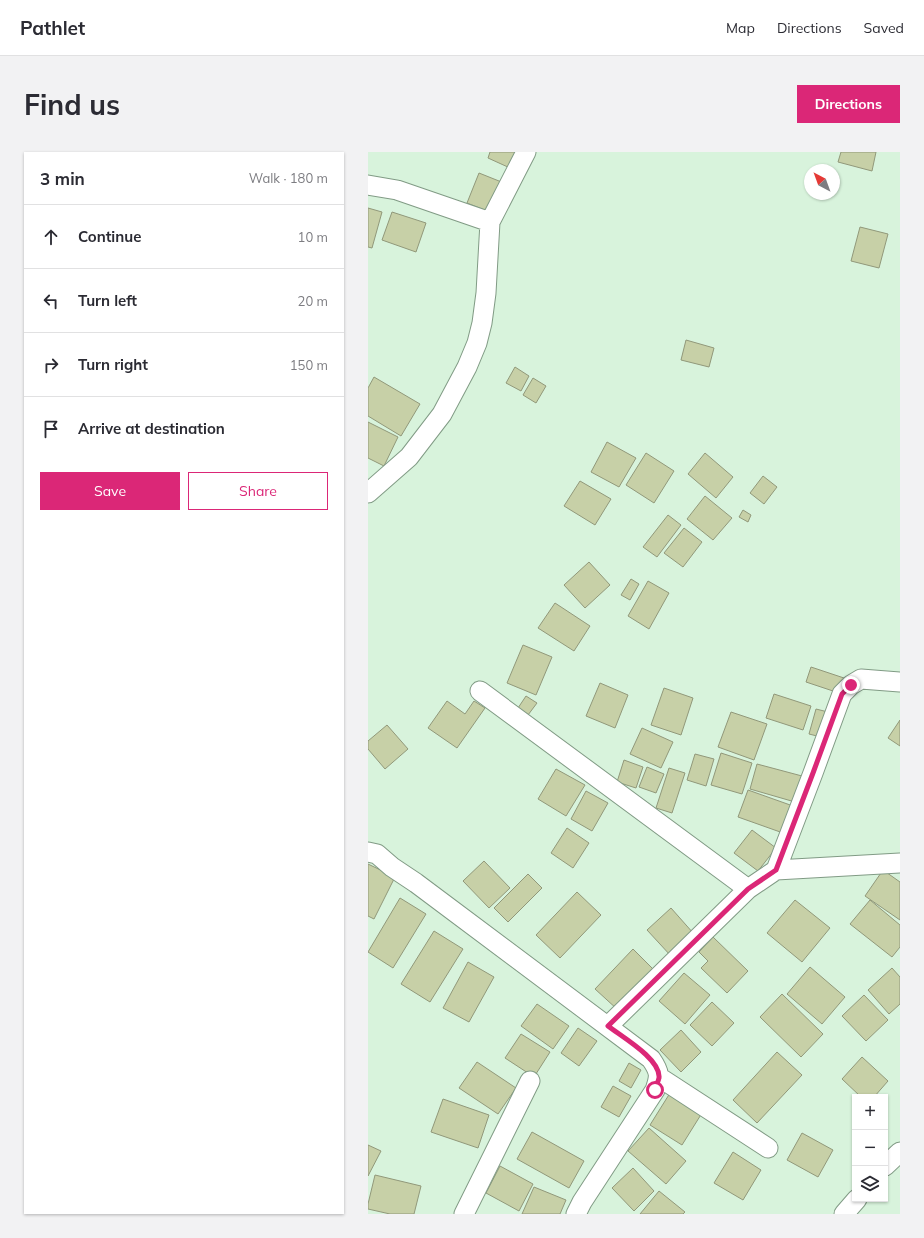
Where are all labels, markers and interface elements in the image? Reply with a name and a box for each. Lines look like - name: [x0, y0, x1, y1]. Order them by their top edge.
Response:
- text: Pathlet: [20, 16, 85, 40]
- text: Map: [726, 19, 755, 37]
- text: Directions: [777, 19, 842, 37]
- text: Saved: [864, 19, 904, 37]
- button: Directions: [797, 85, 900, 123]
- text: Find us: [24, 87, 120, 122]
- north arrow: [804, 164, 840, 200]
- text: 3 min: [40, 168, 85, 189]
- text: Walk · 180 m: [249, 170, 328, 186]
- icon: ahead: [40, 226, 62, 248]
- text: Continue: [78, 227, 141, 246]
- text: 10 m: [298, 229, 328, 245]
- icon: left: [40, 290, 62, 312]
- text: Turn left: [78, 291, 137, 310]
- text: 20 m: [298, 293, 328, 309]
- icon: right: [40, 354, 62, 376]
- text: Turn right: [78, 355, 148, 374]
- text: 150 m: [290, 357, 328, 373]
- icon: arrive: [40, 418, 62, 440]
- text: Arrive at destination: [78, 419, 225, 438]
- button: Save: [40, 472, 180, 510]
- button: Share: [188, 472, 328, 510]
- route end: [842, 676, 860, 694]
- route start: [646, 1081, 664, 1099]
- map controls: [852, 1094, 888, 1202]
- button: +: [852, 1094, 888, 1130]
- button: −: [852, 1130, 888, 1166]
- button: layers: [852, 1166, 888, 1202]

